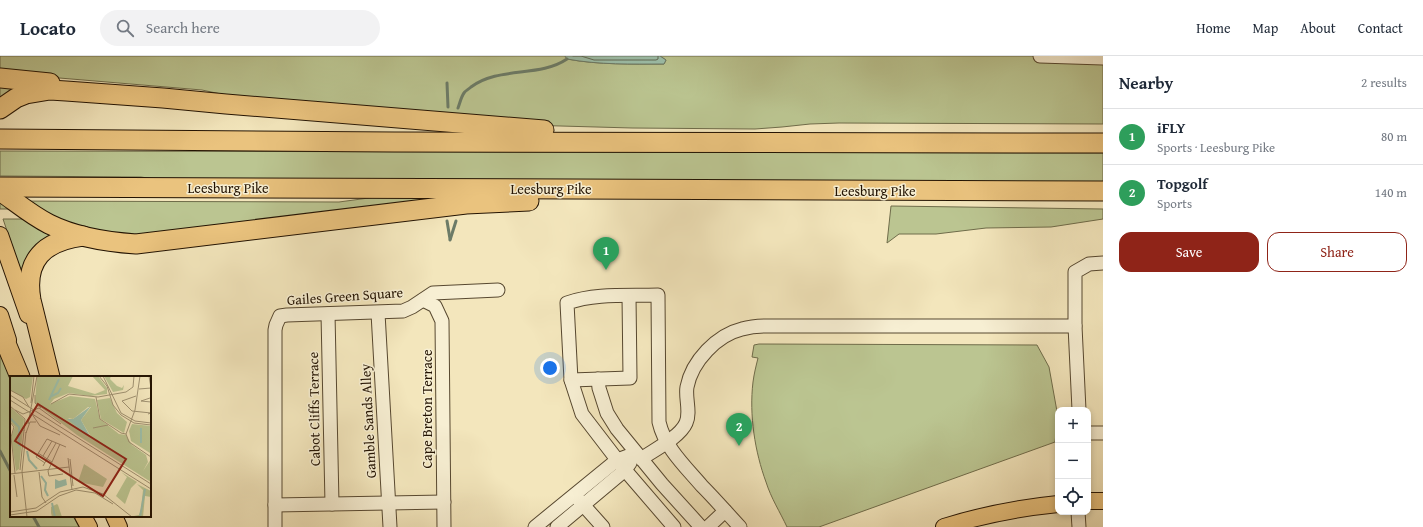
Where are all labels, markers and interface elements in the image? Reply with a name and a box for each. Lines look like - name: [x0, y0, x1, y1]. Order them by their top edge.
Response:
- search box: [100, 10, 380, 46]
- text: Locato: [20, 14, 76, 42]
- icon: search: [114, 17, 136, 39]
- text: Search here: [146, 17, 220, 38]
- text: Home: [1196, 18, 1231, 38]
- text: Map: [1253, 18, 1278, 38]
- text: About: [1300, 18, 1336, 38]
- text: Contact: [1358, 18, 1403, 38]
- text: Nearby: [1119, 70, 1173, 95]
- text: 2 results: [1361, 73, 1407, 92]
- text: iFLY: [1157, 117, 1185, 138]
- text: 1: [1129, 127, 1135, 146]
- text: 80 m: [1381, 127, 1407, 146]
- text: Sports · Leesburg Pike: [1157, 138, 1275, 157]
- text: Topgolf: [1157, 173, 1208, 194]
- street label: Leesburg Pike: [187, 178, 269, 198]
- street label: Leesburg Pike: [510, 179, 592, 199]
- street label: Leesburg Pike: [834, 181, 916, 201]
- text: 2: [1129, 183, 1135, 202]
- text: 140 m: [1375, 183, 1407, 202]
- text: Sports: [1157, 194, 1192, 213]
- button: Save: [1119, 232, 1259, 272]
- button: Share: [1267, 232, 1407, 272]
- pin: 1: [593, 237, 619, 270]
- street label: Gailes Green Square: [286, 282, 404, 310]
- street label: Cape Breton Terrace: [417, 349, 437, 469]
- street label: Cabot Cliffs Terrace: [303, 351, 325, 466]
- your location: [540, 358, 560, 378]
- street label: Gamble Sands Alley: [355, 363, 381, 479]
- inset map: [10, 376, 151, 517]
- map controls: [1055, 407, 1091, 515]
- button: +: [1055, 407, 1091, 443]
- pin: 2: [726, 413, 752, 446]
- button: −: [1055, 443, 1091, 479]
- button: locate: [1055, 479, 1091, 515]

